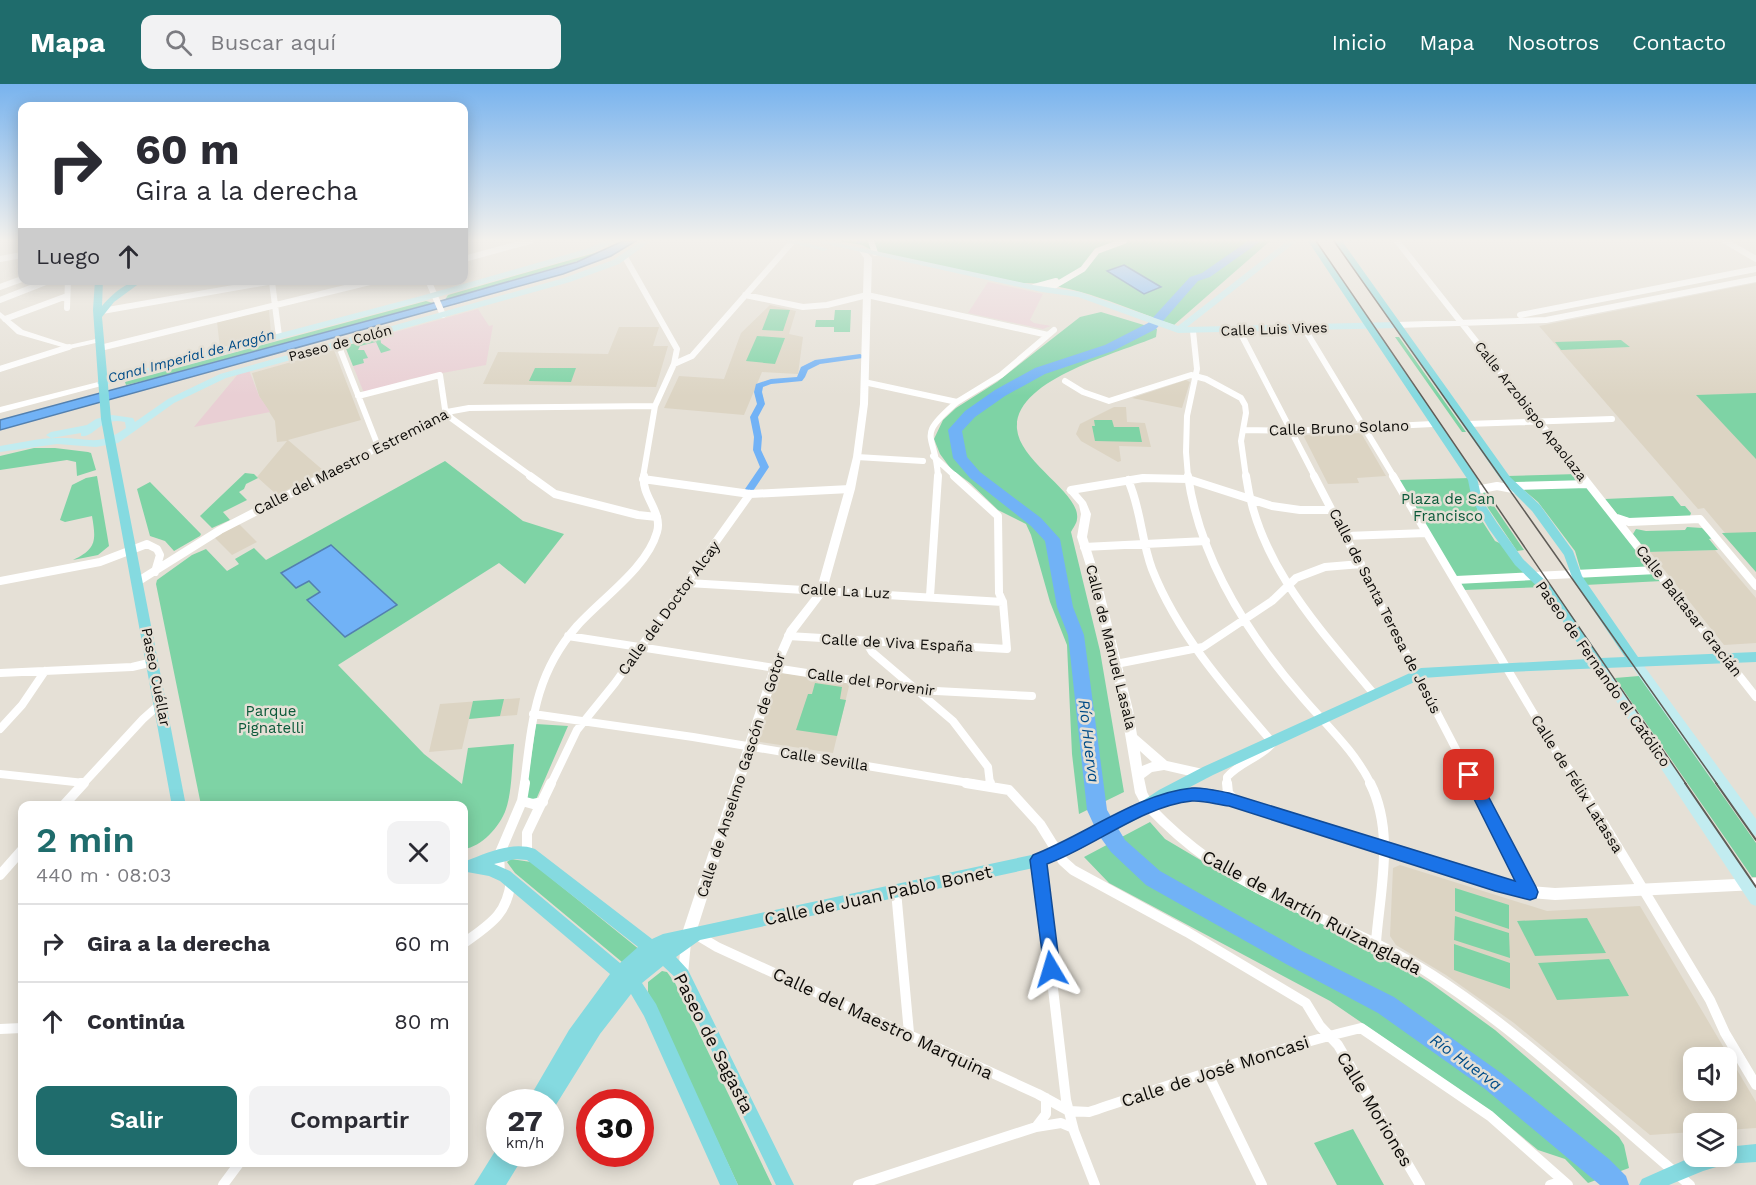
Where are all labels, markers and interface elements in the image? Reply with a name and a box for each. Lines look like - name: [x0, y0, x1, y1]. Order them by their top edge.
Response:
- search box: [141, 15, 561, 69]
- text: Mapa: [30, 26, 105, 59]
- icon: search: [162, 26, 195, 59]
- text: Buscar aquí: [210, 30, 336, 55]
- text: Inicio: [1332, 30, 1387, 55]
- text: Mapa: [1420, 30, 1474, 55]
- text: Nosotros: [1507, 30, 1599, 55]
- text: Contacto: [1632, 30, 1726, 55]
- text: 60 m: [135, 125, 239, 174]
- icon: right: [36, 126, 114, 204]
- text: Gira a la derecha: [135, 175, 358, 207]
- icon: ahead: [112, 240, 145, 273]
- text: Luego: [36, 244, 100, 269]
- street label: Calle Luis Vives: [1220, 319, 1328, 339]
- street label: Paseo de Colón: [287, 322, 393, 364]
- water label: Canal Imperial de Aragón: [106, 326, 276, 386]
- street label: Calle Arzobispo Apaolaza: [1472, 338, 1590, 484]
- street label: Calle del Maestro Estremiana: [251, 405, 452, 519]
- street label: Calle Bruno Solano: [1269, 417, 1409, 439]
- park label: Plaza de San Francisco: [1401, 490, 1495, 525]
- street label: Calle de Santa Teresa de Jesús: [1325, 505, 1445, 717]
- street label: Calle del Doctor Alcay: [614, 537, 724, 679]
- street label: Calle Baltasar Gracián: [1632, 542, 1746, 680]
- street label: Calle de Manuel Lasala: [1082, 563, 1140, 732]
- street label: Paseo de Fernando el Católico: [1532, 578, 1674, 770]
- street label: Calle La Luz: [800, 580, 890, 602]
- street label: Paseo Cuéllar: [138, 626, 174, 728]
- street label: Calle de Viva España: [821, 630, 974, 656]
- street label: Calle de Anselmo Gascón de Gotor: [693, 650, 789, 900]
- street label: Calle del Porvenir: [806, 664, 936, 700]
- water label: Río Huerva: [1074, 698, 1104, 784]
- park label: Parque Pignatelli: [238, 702, 304, 737]
- street label: Calle de Félix Latassa: [1527, 712, 1627, 857]
- street label: Calle Sevilla: [779, 743, 870, 775]
- pin: [1443, 749, 1494, 800]
- icon: arrive: [1452, 758, 1485, 791]
- text: 2 min: [36, 819, 135, 861]
- button: close: [387, 821, 450, 884]
- street label: Calle de Martín Ruizanglada: [1199, 845, 1425, 979]
- street label: Calle de Juan Pablo Bonet: [762, 860, 994, 929]
- text: 440 m · 08:03: [36, 863, 171, 887]
- icon: right: [36, 927, 69, 960]
- text: Gira a la derecha: [87, 931, 270, 956]
- text: 60 m: [394, 931, 450, 956]
- position arrow: [1019, 937, 1083, 1001]
- street label: Calle del Maestro Marquina: [770, 963, 996, 1083]
- street label: Paseo de Sagasta: [670, 969, 758, 1117]
- icon: ahead: [36, 1005, 69, 1038]
- text: Continúa: [87, 1009, 185, 1034]
- text: 80 m: [394, 1009, 450, 1034]
- water label: Río Huerva: [1427, 1030, 1505, 1094]
- street label: Calle de José Moncasi: [1119, 1031, 1311, 1111]
- map controls: [1683, 1047, 1737, 1167]
- button: sound: [1683, 1047, 1737, 1101]
- street label: Calle Moriones: [1333, 1048, 1417, 1170]
- button: Salir: [36, 1086, 237, 1155]
- button: Compartir: [249, 1086, 450, 1155]
- speed limit sign: 30: [576, 1089, 654, 1167]
- text: 27: [507, 1103, 543, 1138]
- button: layers: [1683, 1113, 1737, 1167]
- text: km/h: [506, 1134, 544, 1152]

